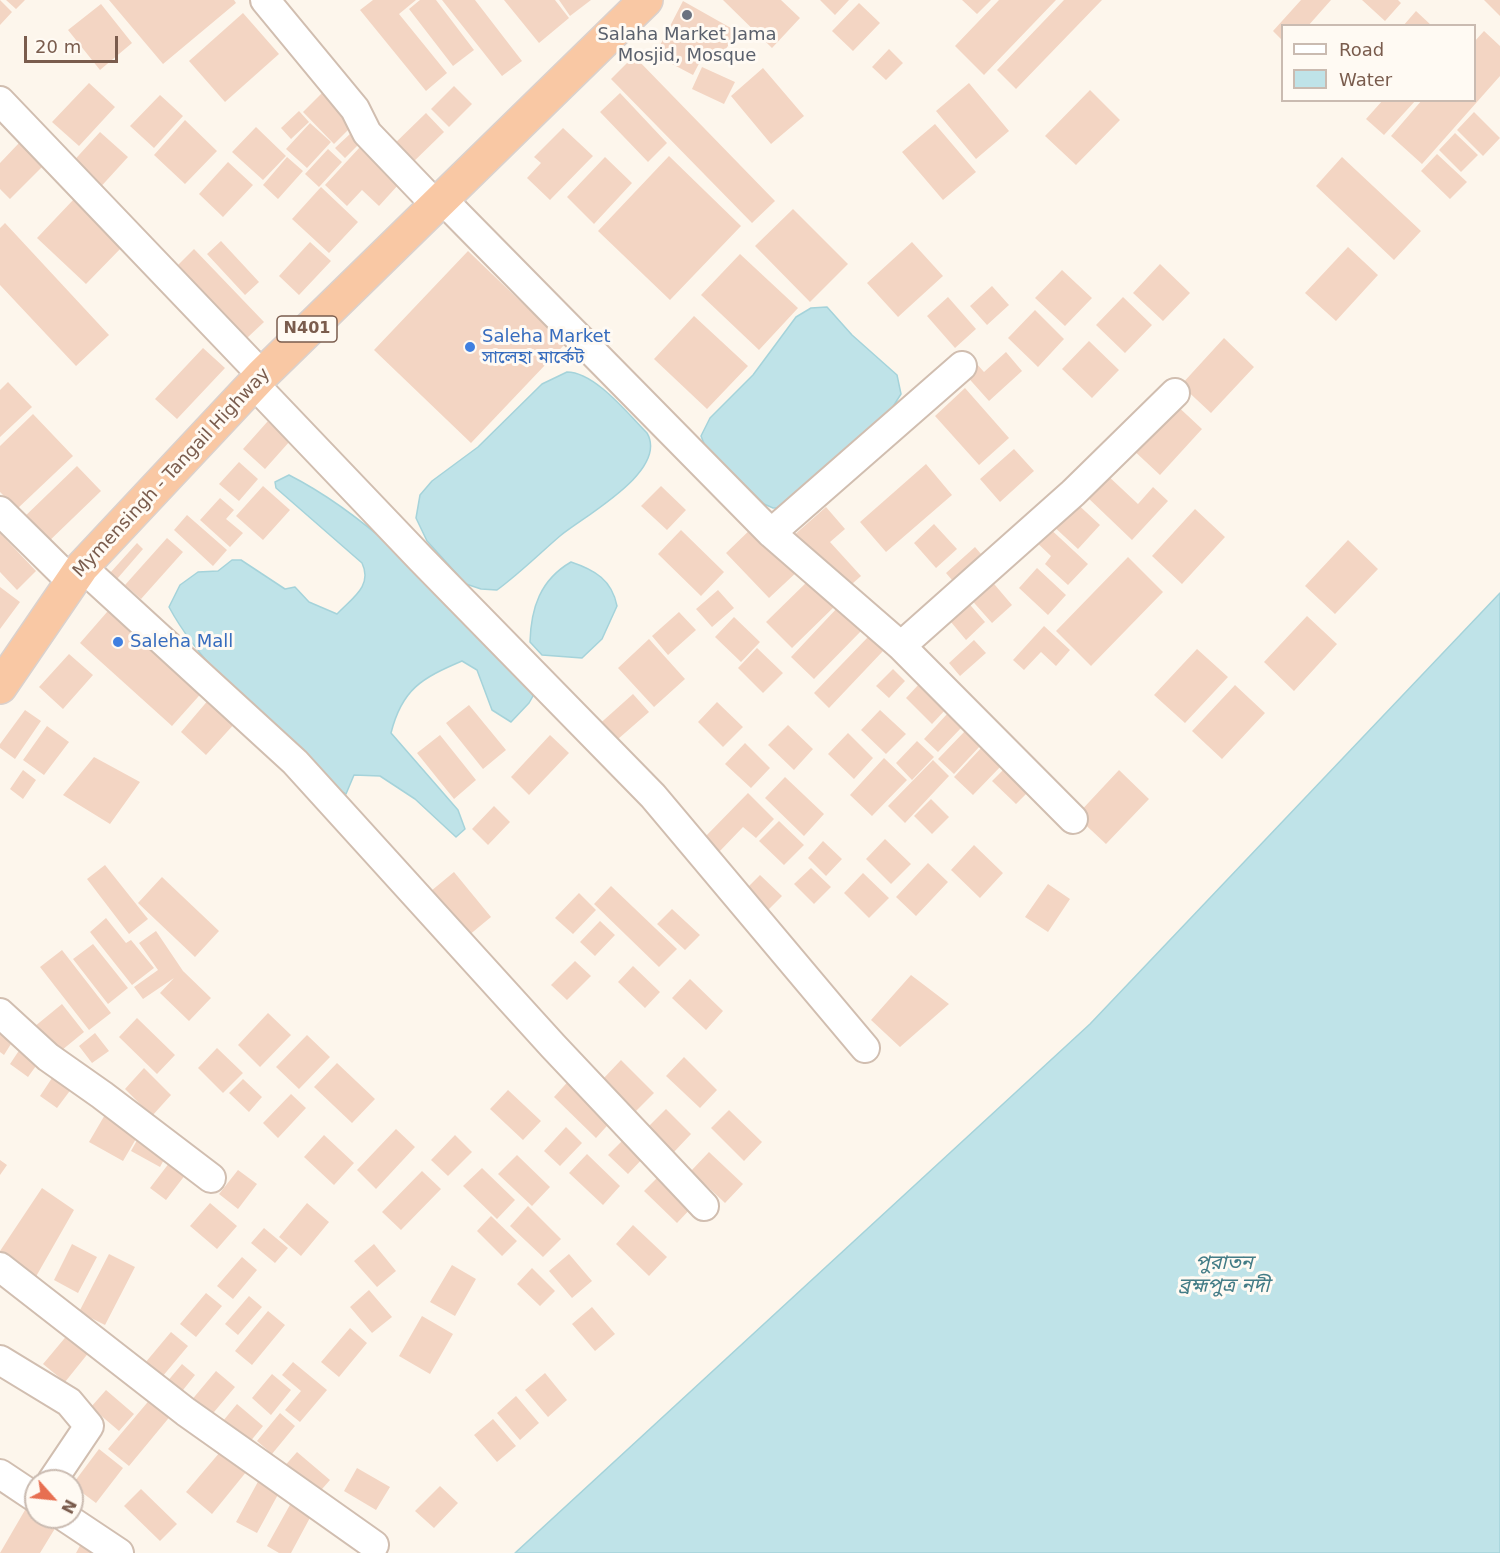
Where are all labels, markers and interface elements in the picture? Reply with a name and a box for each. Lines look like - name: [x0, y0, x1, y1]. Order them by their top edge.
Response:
- marker: Salaha Market Jama Mosjid, Mosque: [680, 8, 694, 22]
- scale bar: [27, 24, 122, 62]
- place label: Salaha Market Jama Mosjid, Mosque: [597, 24, 777, 66]
- legend: [1281, 24, 1476, 102]
- text: 20 m: [35, 36, 81, 57]
- text: Road: [1339, 39, 1384, 60]
- text: Water: [1339, 69, 1392, 90]
- road number: N401: [277, 316, 337, 342]
- place label: Saleha Market সালেহা মার্কেট: [482, 326, 611, 368]
- marker: Saleha Market সালেহা মার্কেট: [463, 340, 477, 354]
- street label: Mymensingh - Tangail Highway: [69, 364, 275, 582]
- place label: Saleha Mall: [130, 631, 233, 653]
- marker: Saleha Mall: [111, 635, 125, 649]
- water label: পুরাতন ব্রহ্মপুত্র নদী: [1178, 1252, 1270, 1299]
- north arrow: [24, 1469, 84, 1529]
- text: N: [57, 1496, 80, 1517]

